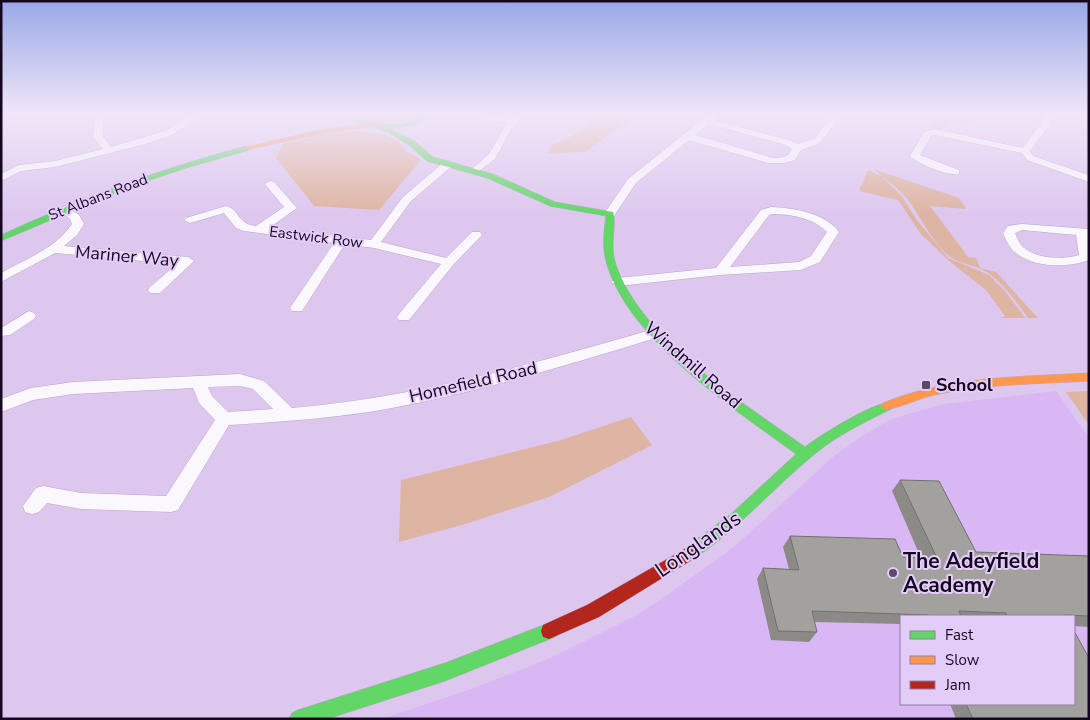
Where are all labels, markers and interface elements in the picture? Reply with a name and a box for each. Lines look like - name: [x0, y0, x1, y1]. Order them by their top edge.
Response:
- street label: St Albans Road: [45, 169, 151, 225]
- street label: Eastwick Row: [268, 221, 364, 253]
- street label: Mariner Way: [74, 240, 181, 273]
- street label: Windmill Road: [639, 316, 747, 414]
- street label: Homefield Road: [407, 356, 539, 408]
- place label: School: [936, 373, 993, 397]
- marker: School: [920, 379, 932, 391]
- street label: Longlands: [649, 504, 747, 584]
- place label: The Adeyfield Academy: [903, 547, 1039, 599]
- marker: The Adeyfield Academy: [887, 567, 899, 579]
- legend: [900, 615, 1075, 705]
- text: Fast: [945, 625, 974, 645]
- text: Slow: [945, 650, 980, 670]
- text: Jam: [944, 675, 971, 695]

